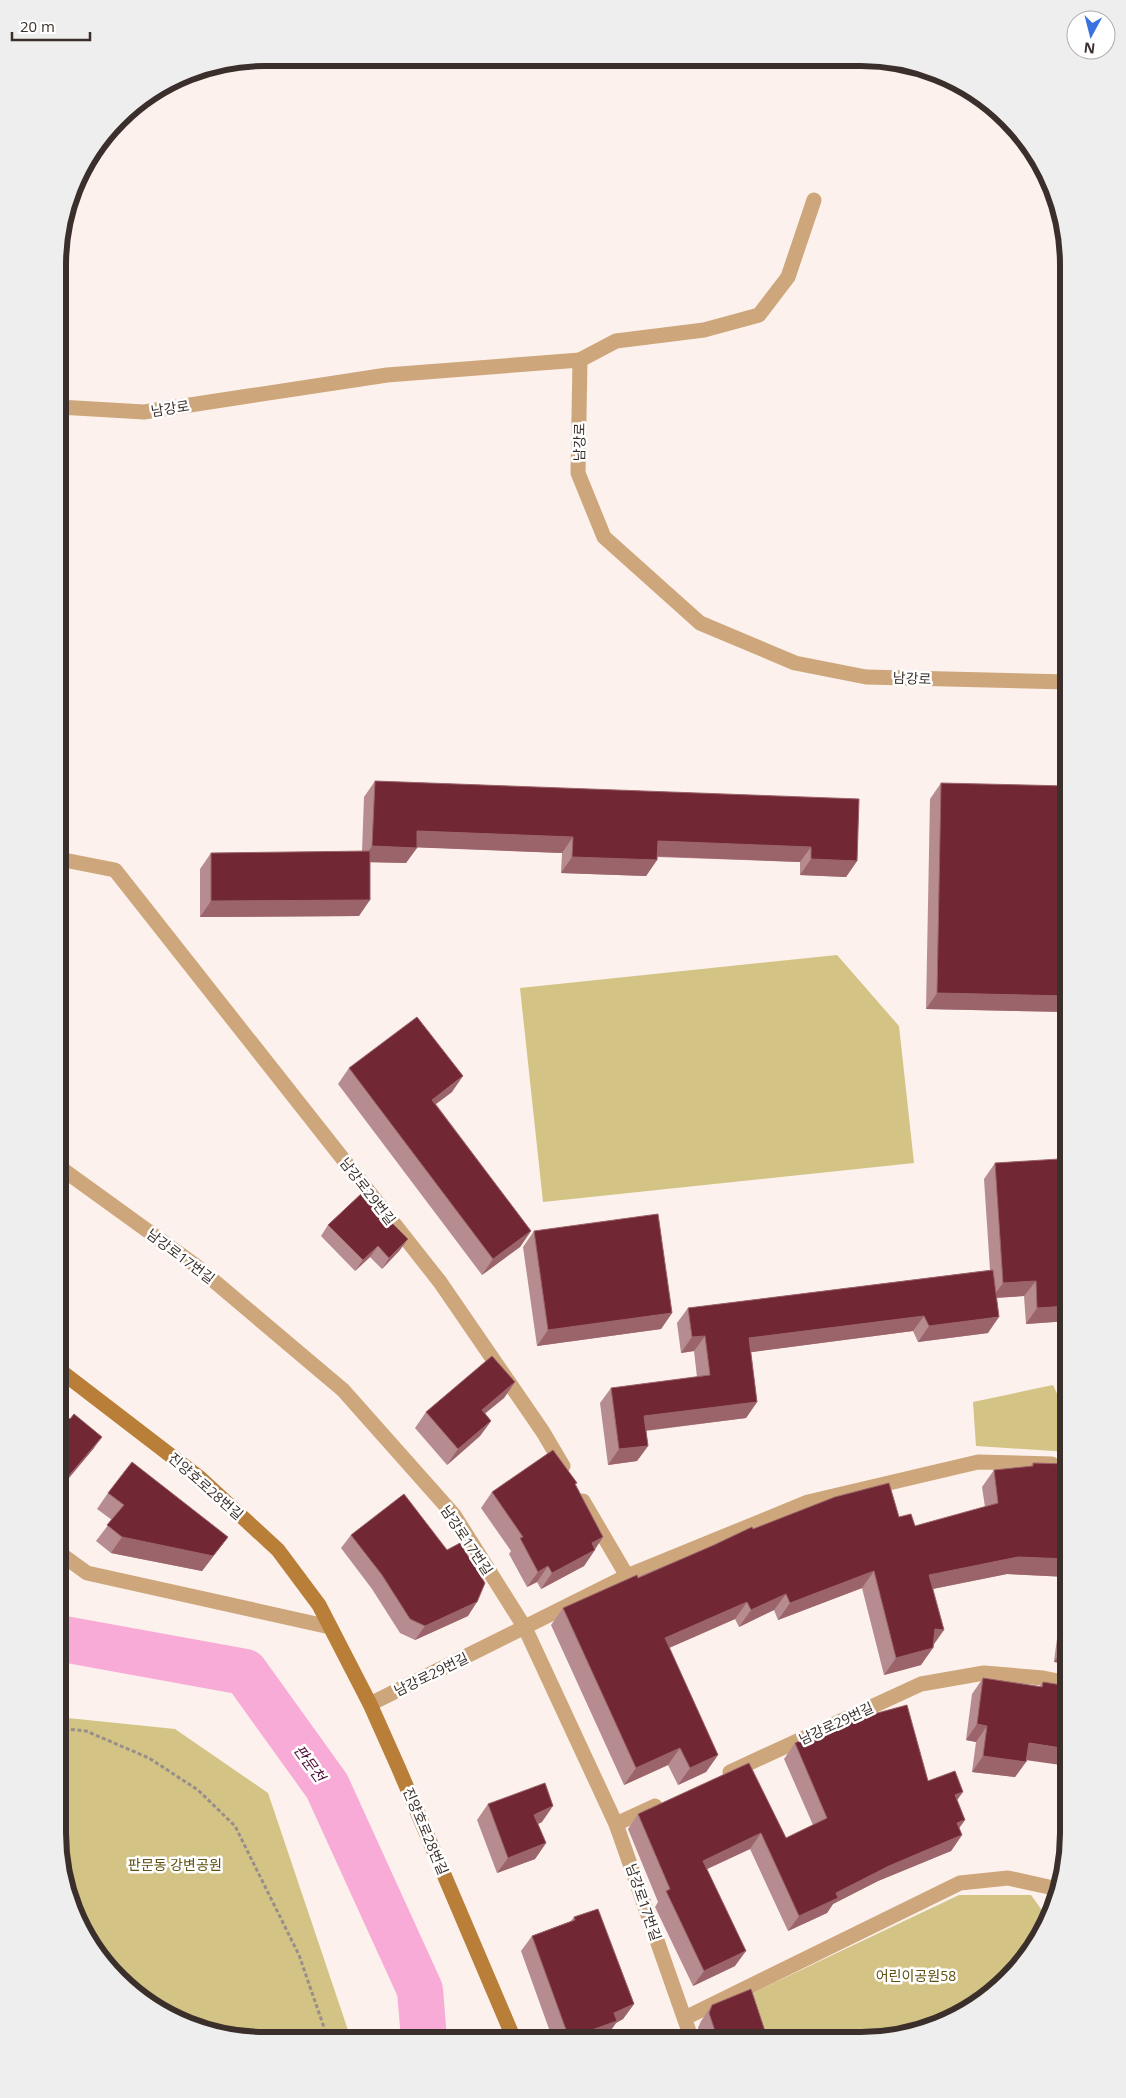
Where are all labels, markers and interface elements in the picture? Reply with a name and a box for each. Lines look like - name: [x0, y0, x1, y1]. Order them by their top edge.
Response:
- scale bar: [12, 10, 90, 42]
- north arrow: [1066, 10, 1116, 60]
- text: 20 m: [20, 16, 55, 36]
- text: N: [1083, 38, 1096, 59]
- street label: 남강로: [149, 396, 191, 420]
- street label: 남강로: [569, 422, 589, 461]
- street label: 남강로: [892, 668, 932, 688]
- street label: 남강로29번길: [336, 1153, 400, 1229]
- street label: 남강로17번길: [143, 1224, 219, 1288]
- street label: 진양호로28번길: [165, 1448, 247, 1524]
- street label: 남강로17번길: [437, 1501, 497, 1579]
- street label: 남강로29번길: [391, 1648, 471, 1700]
- street label: 남강로29번길: [796, 1697, 876, 1749]
- water label: 판문천: [290, 1740, 332, 1787]
- street label: 진양호로28번길: [399, 1784, 453, 1878]
- park label: 판문동 강변공원: [128, 1855, 222, 1874]
- street label: 남강로17번길: [622, 1861, 666, 1943]
- park label: 어린이공원58: [876, 1966, 956, 1985]

